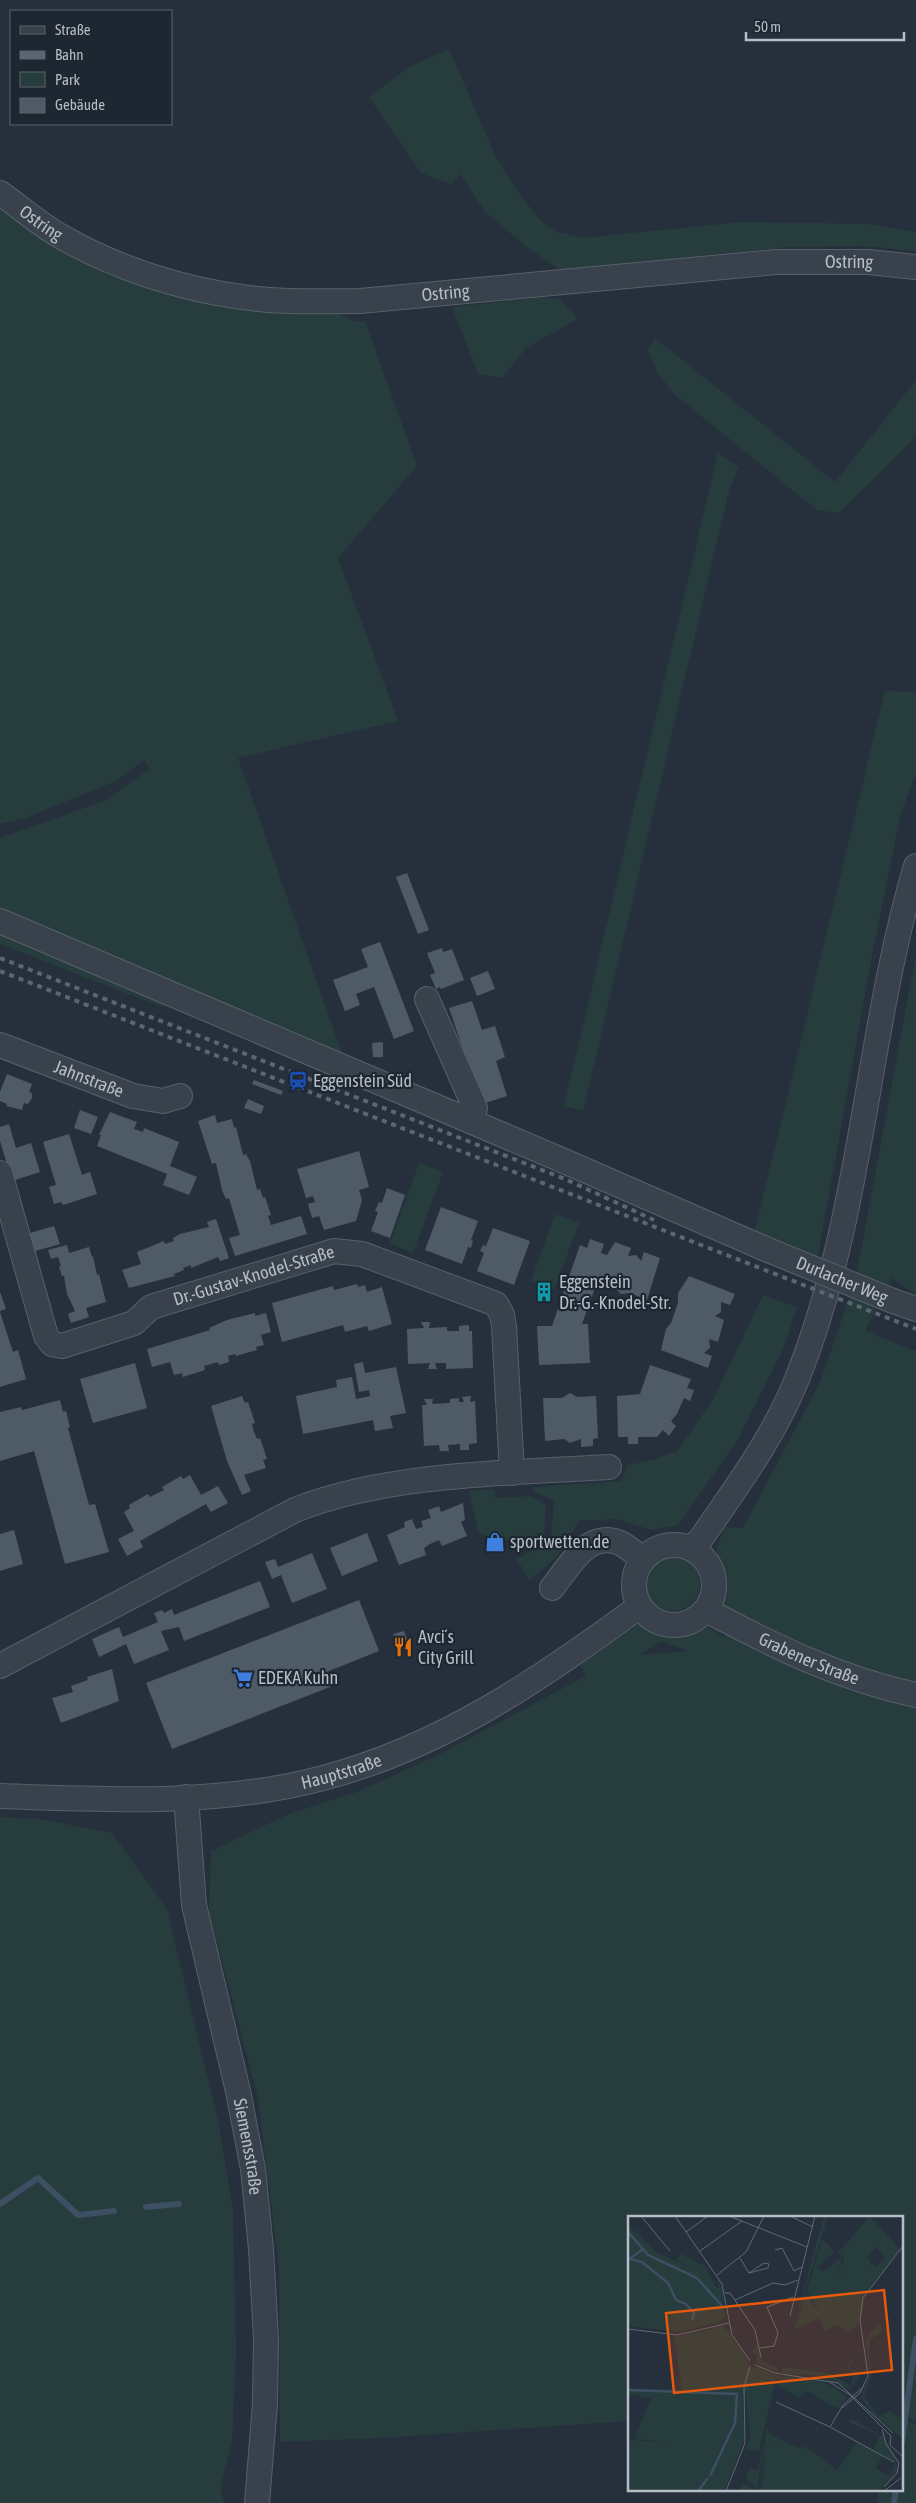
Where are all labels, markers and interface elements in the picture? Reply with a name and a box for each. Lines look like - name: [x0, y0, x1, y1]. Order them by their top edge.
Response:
- legend: [10, 10, 172, 125]
- scale bar: [746, 10, 904, 42]
- text: 50 m: [754, 18, 781, 35]
- text: Straße: [55, 21, 91, 38]
- text: Bahn: [55, 46, 84, 63]
- text: Park: [55, 71, 80, 88]
- text: Gebäude: [55, 96, 105, 113]
- street label: Ostring: [16, 200, 67, 245]
- street label: Ostring: [825, 251, 874, 272]
- street label: Ostring: [421, 280, 471, 305]
- street label: Jahnstraße: [51, 1056, 127, 1101]
- station icon: Eggenstein Süd: [287, 1070, 309, 1092]
- place label: Eggenstein Süd: [313, 1070, 412, 1091]
- street label: Dr.-Gustav-Knodel-Straße: [171, 1241, 337, 1310]
- street label: Durlacher Weg: [793, 1252, 891, 1308]
- place label: Eggenstein Dr.-G.-Knodel-Str.: [559, 1271, 671, 1313]
- building icon: Eggenstein Dr.-G.-Knodel-Str.: [533, 1281, 555, 1303]
- shop icon: sportwetten.de: [484, 1531, 506, 1553]
- place label: sportwetten.de: [510, 1531, 609, 1552]
- place label: Avci´s City Grill: [418, 1626, 474, 1668]
- street label: Grabener Straße: [755, 1628, 862, 1689]
- restaurant icon: Avci´s City Grill: [392, 1636, 414, 1658]
- supermarket icon: EDEKA Kuhn: [232, 1667, 254, 1689]
- place label: EDEKA Kuhn: [258, 1667, 338, 1688]
- street label: Hauptstraße: [299, 1749, 384, 1793]
- street label: Siemensstraße: [230, 2097, 267, 2196]
- inset map: [628, 2216, 904, 2490]

